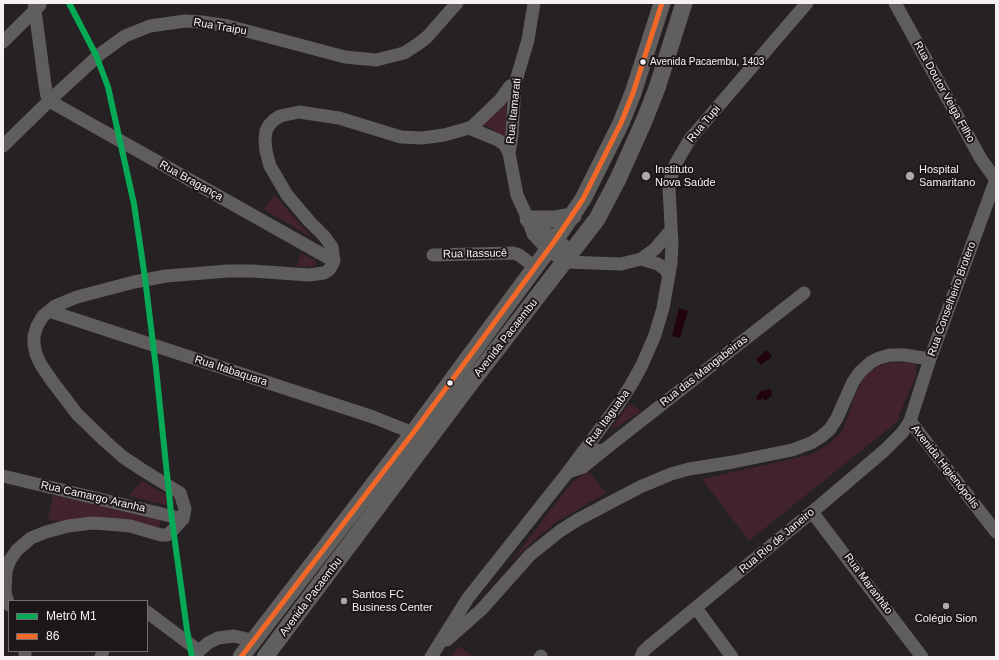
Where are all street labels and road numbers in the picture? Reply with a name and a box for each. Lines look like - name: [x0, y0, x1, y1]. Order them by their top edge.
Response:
- street label: Rua Traipu: [192, 16, 248, 38]
- street label: Rua Doutor Veiga Filho: [911, 39, 977, 145]
- street label: Rua Itamarati: [504, 77, 524, 145]
- street label: Rua Tupi: [685, 103, 723, 145]
- street label: Rua Bragança: [157, 158, 225, 204]
- street label: Rua Conselheiro Brotero: [925, 240, 979, 358]
- street label: Rua Itassucê: [443, 247, 507, 261]
- street label: Avenida Pacaembu: [471, 296, 541, 380]
- street label: Rua das Mangabeiras: [658, 333, 750, 409]
- street label: Rua Itabaquara: [193, 353, 269, 389]
- street label: Rua Itaguaba: [583, 387, 633, 449]
- street label: Avenida Higienópolis: [908, 423, 982, 511]
- street label: Rua Camargo Aranha: [39, 479, 147, 515]
- street label: Rua Rio de Janeiro: [737, 506, 817, 576]
- street label: Rua Maranhão: [841, 551, 895, 617]
- street label: Avenida Pacaembu: [277, 555, 345, 639]

